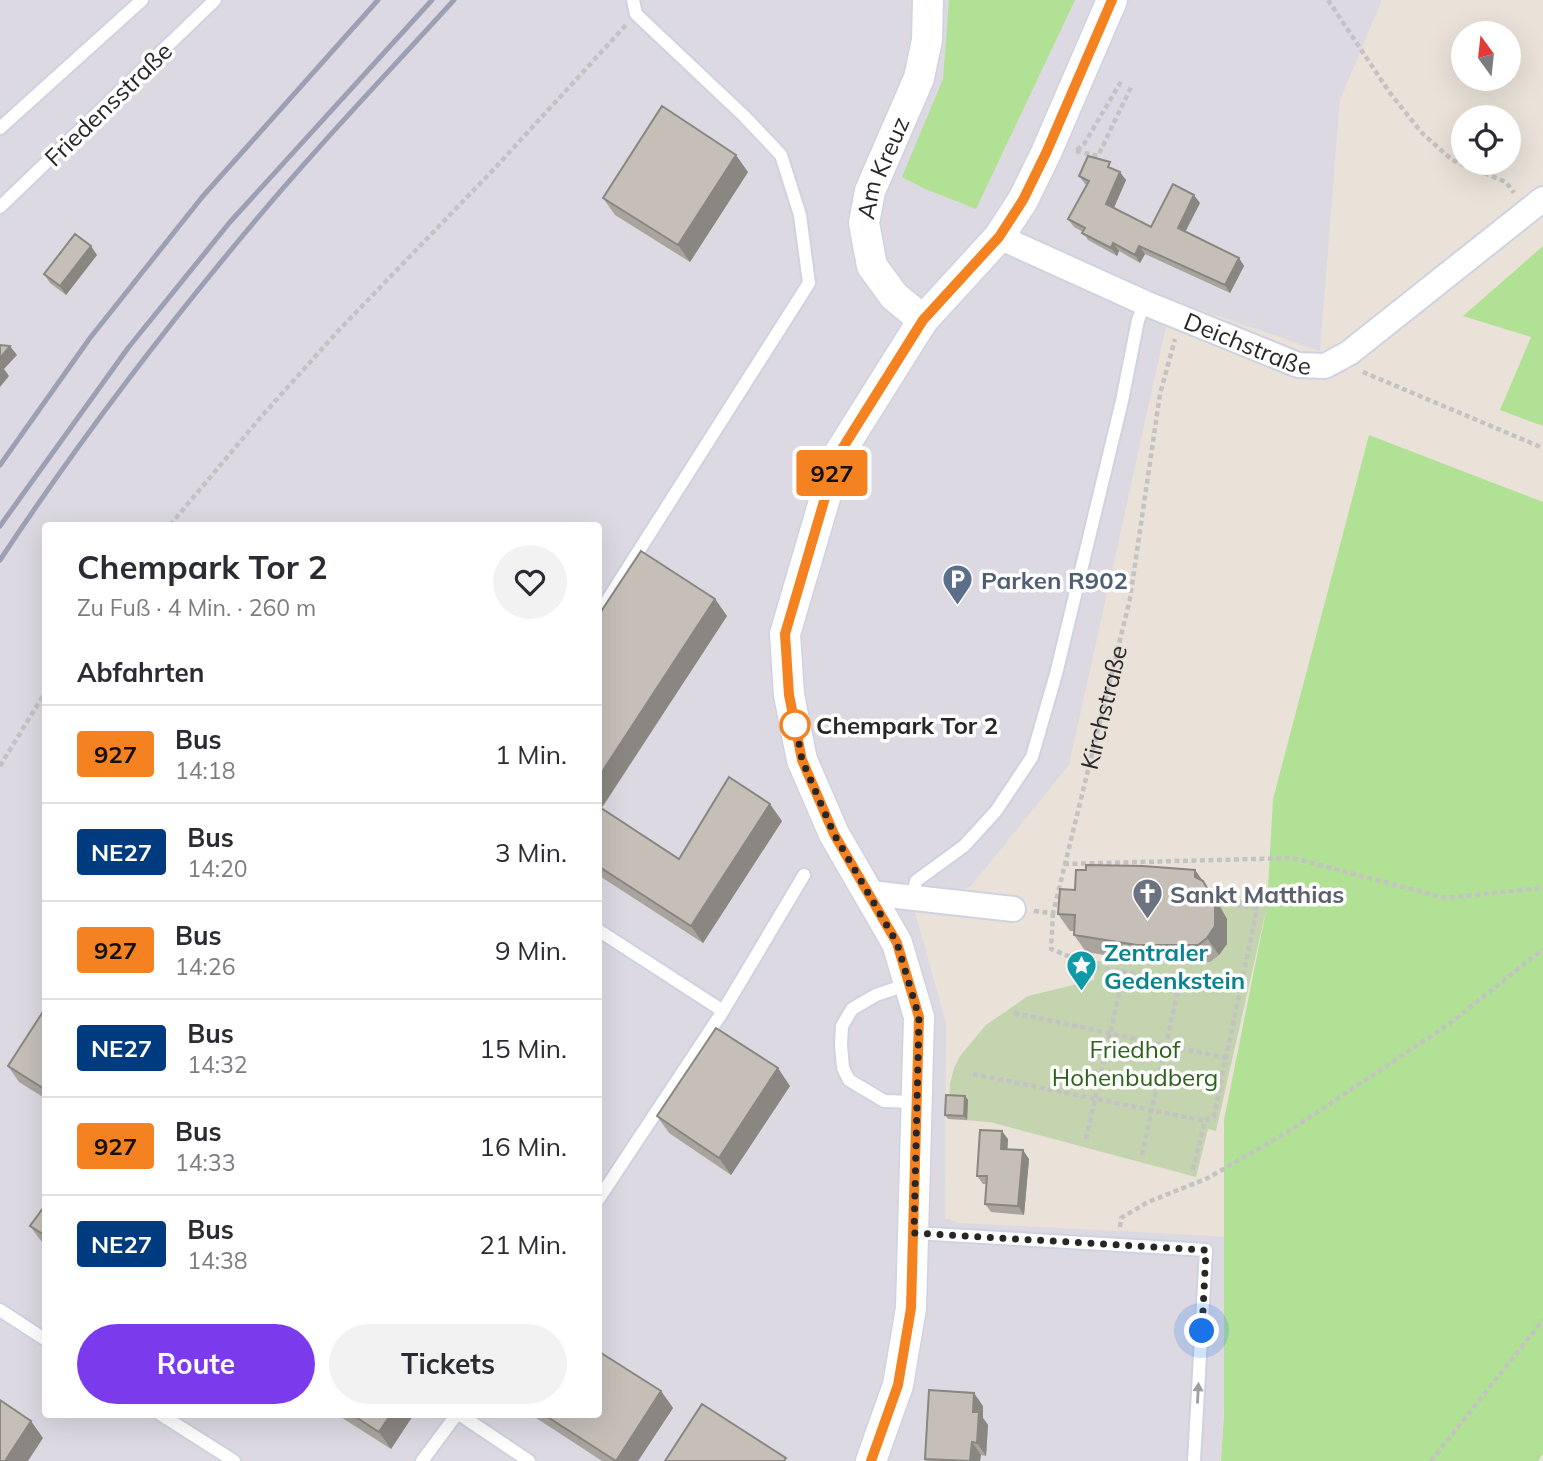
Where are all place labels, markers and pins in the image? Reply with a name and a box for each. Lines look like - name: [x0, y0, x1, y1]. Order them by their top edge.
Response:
- parking icon: Parken R902: [941, 563, 975, 607]
- place label: Parken R902: [981, 565, 1128, 595]
- marker: Chempark Tor 2: [780, 710, 810, 740]
- place label: Chempark Tor 2: [816, 710, 998, 740]
- church icon: Sankt Matthias: [1130, 877, 1164, 921]
- place label: Sankt Matthias: [1170, 879, 1344, 909]
- place label: Zentraler Gedenkstein: [1104, 937, 1245, 995]
- place icon: Zentraler Gedenkstein: [1064, 949, 1098, 993]

